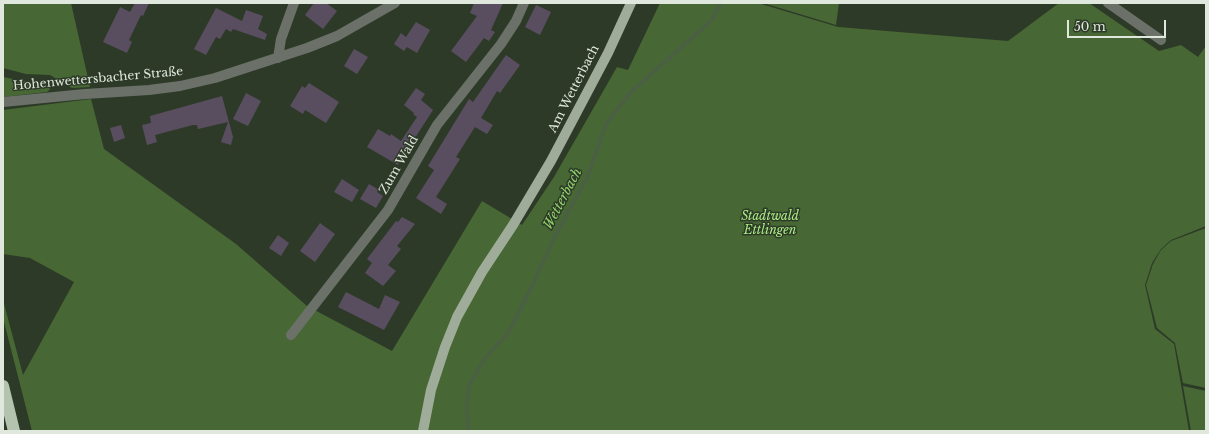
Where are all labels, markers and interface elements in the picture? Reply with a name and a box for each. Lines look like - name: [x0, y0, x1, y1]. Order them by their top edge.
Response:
- scale bar: [1069, 12, 1168, 38]
- text: 50 m: [1074, 19, 1106, 34]
- street label: Am Wetterbach: [546, 43, 602, 135]
- street label: Hohenwettersbacher Straße: [12, 64, 184, 94]
- street label: Zum Wald: [376, 133, 422, 197]
- water label: Wetterbach: [540, 166, 586, 232]
- park label: Stadtwald Ettlingen: [741, 210, 799, 238]

